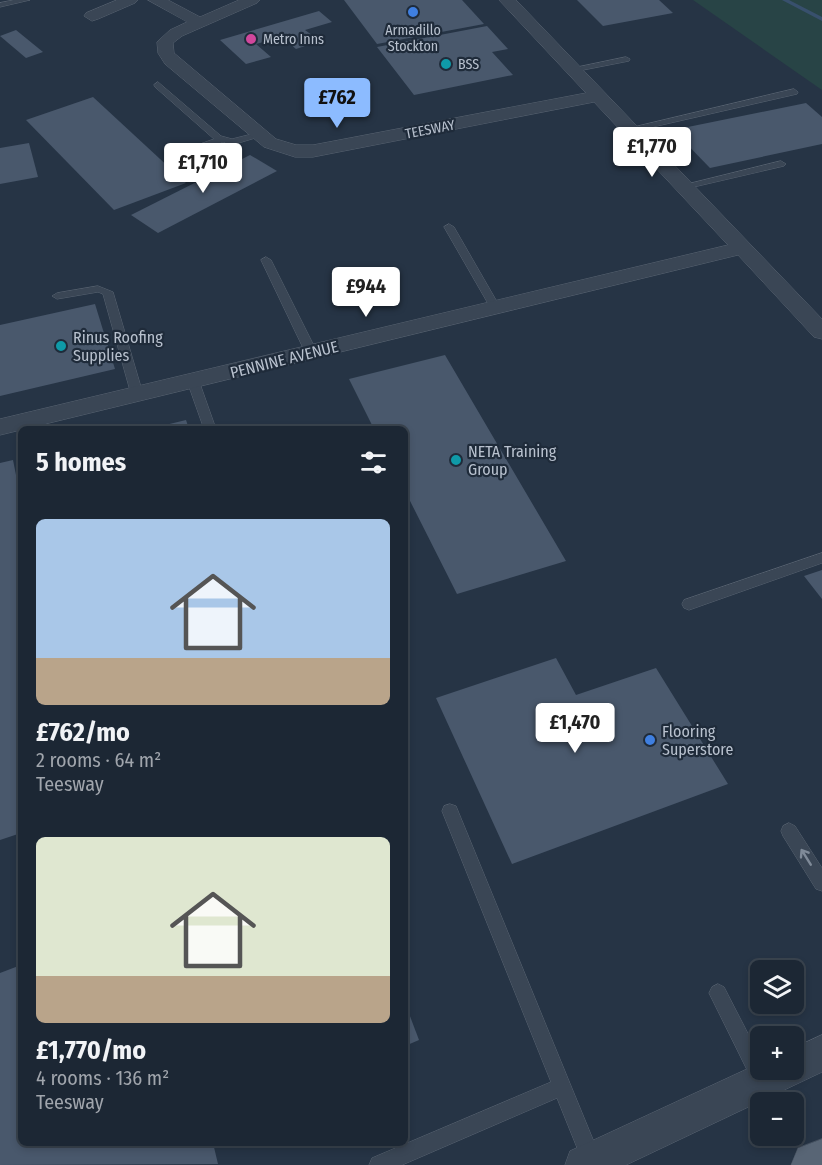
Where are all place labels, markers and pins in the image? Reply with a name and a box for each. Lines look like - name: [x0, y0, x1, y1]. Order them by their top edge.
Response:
- marker: Armadillo Stockton: [406, 5, 420, 19]
- place label: Armadillo Stockton: [385, 22, 441, 55]
- place label: Metro Inns: [263, 31, 324, 48]
- marker: Metro Inns: [244, 32, 258, 46]
- place label: BSS: [458, 56, 479, 73]
- marker: BSS: [439, 57, 453, 71]
- pin: £762: [301, 78, 373, 129]
- pin: £1,770: [603, 127, 701, 178]
- pin: £1,710: [154, 143, 252, 194]
- pin: £944: [330, 267, 402, 318]
- place label: Rinus Roofing Supplies: [73, 328, 163, 365]
- marker: Rinus Roofing Supplies: [54, 339, 68, 353]
- place label: NETA Training Group: [468, 442, 557, 479]
- marker: NETA Training Group: [449, 453, 463, 467]
- pin: £1,470: [526, 703, 624, 754]
- place label: Flooring Superstore: [662, 722, 733, 759]
- marker: Flooring Superstore: [643, 733, 657, 747]

